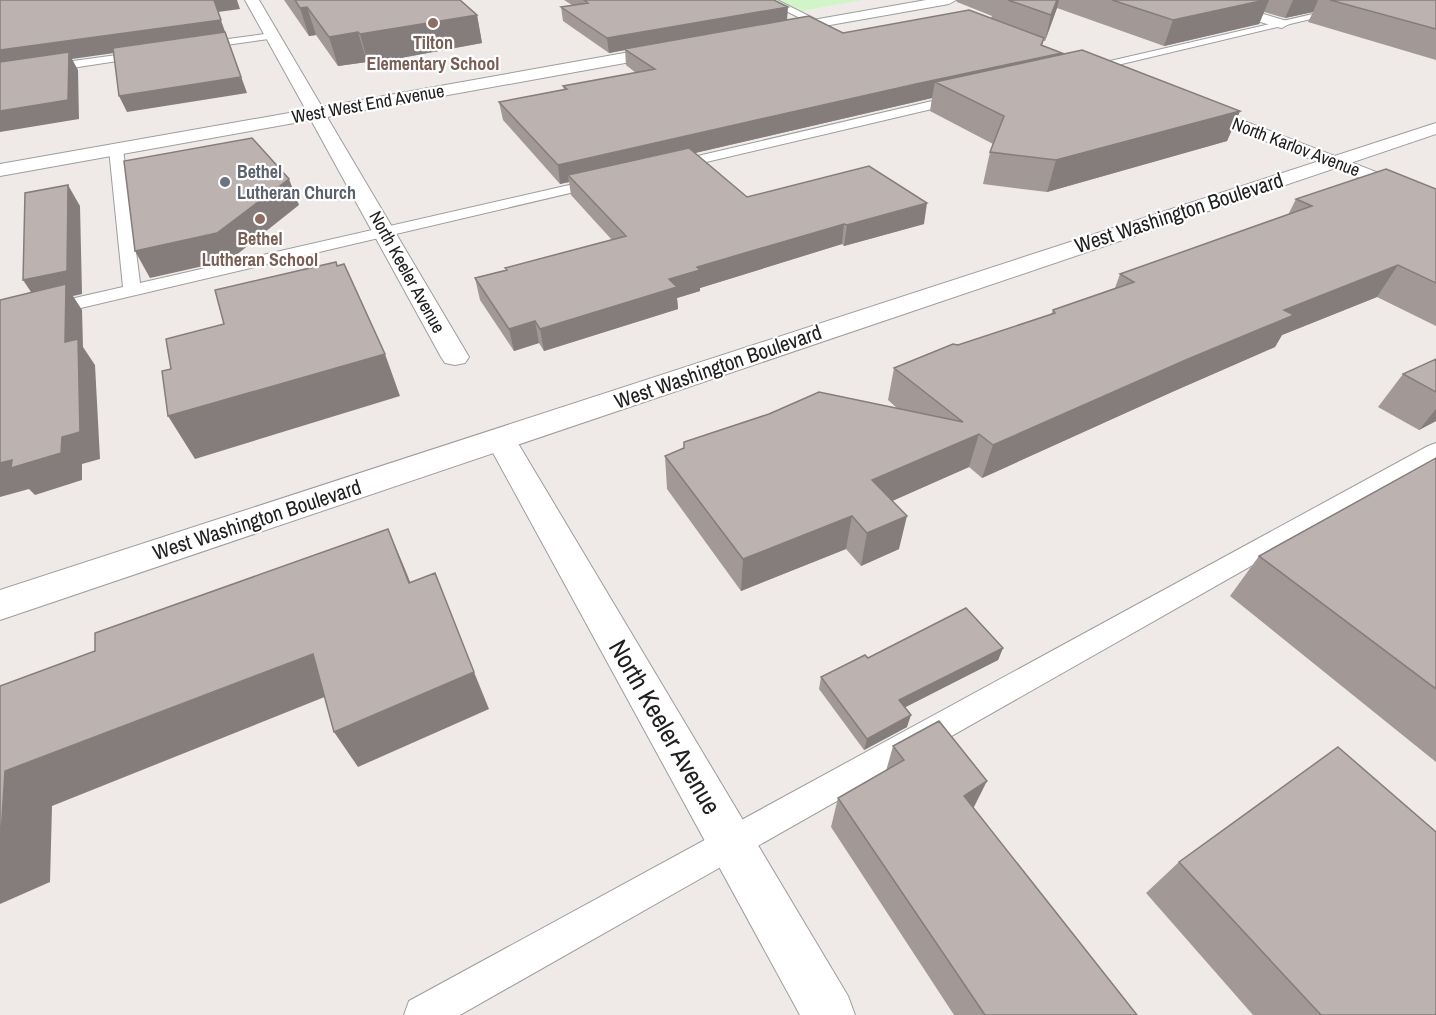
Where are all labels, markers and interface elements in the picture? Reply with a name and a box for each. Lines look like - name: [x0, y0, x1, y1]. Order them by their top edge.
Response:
- marker: Tilton Elementary School: [426, 16, 440, 30]
- place label: Tilton Elementary School: [367, 30, 499, 76]
- street label: West West End Avenue: [290, 78, 446, 129]
- street label: North Karlov Avenue: [1229, 111, 1364, 182]
- place label: Bethel Lutheran Church: [237, 159, 356, 205]
- street label: West Washington Boulevard: [1071, 165, 1287, 260]
- marker: Bethel Lutheran Church: [218, 175, 232, 189]
- street label: North Keeler Avenue: [364, 206, 451, 337]
- marker: Bethel Lutheran School: [253, 212, 267, 226]
- place label: Bethel Lutheran School: [202, 226, 318, 272]
- street label: West Washington Boulevard: [610, 317, 825, 416]
- street label: West Washington Boulevard: [149, 472, 365, 567]
- street label: North Keeler Avenue: [601, 633, 730, 821]

